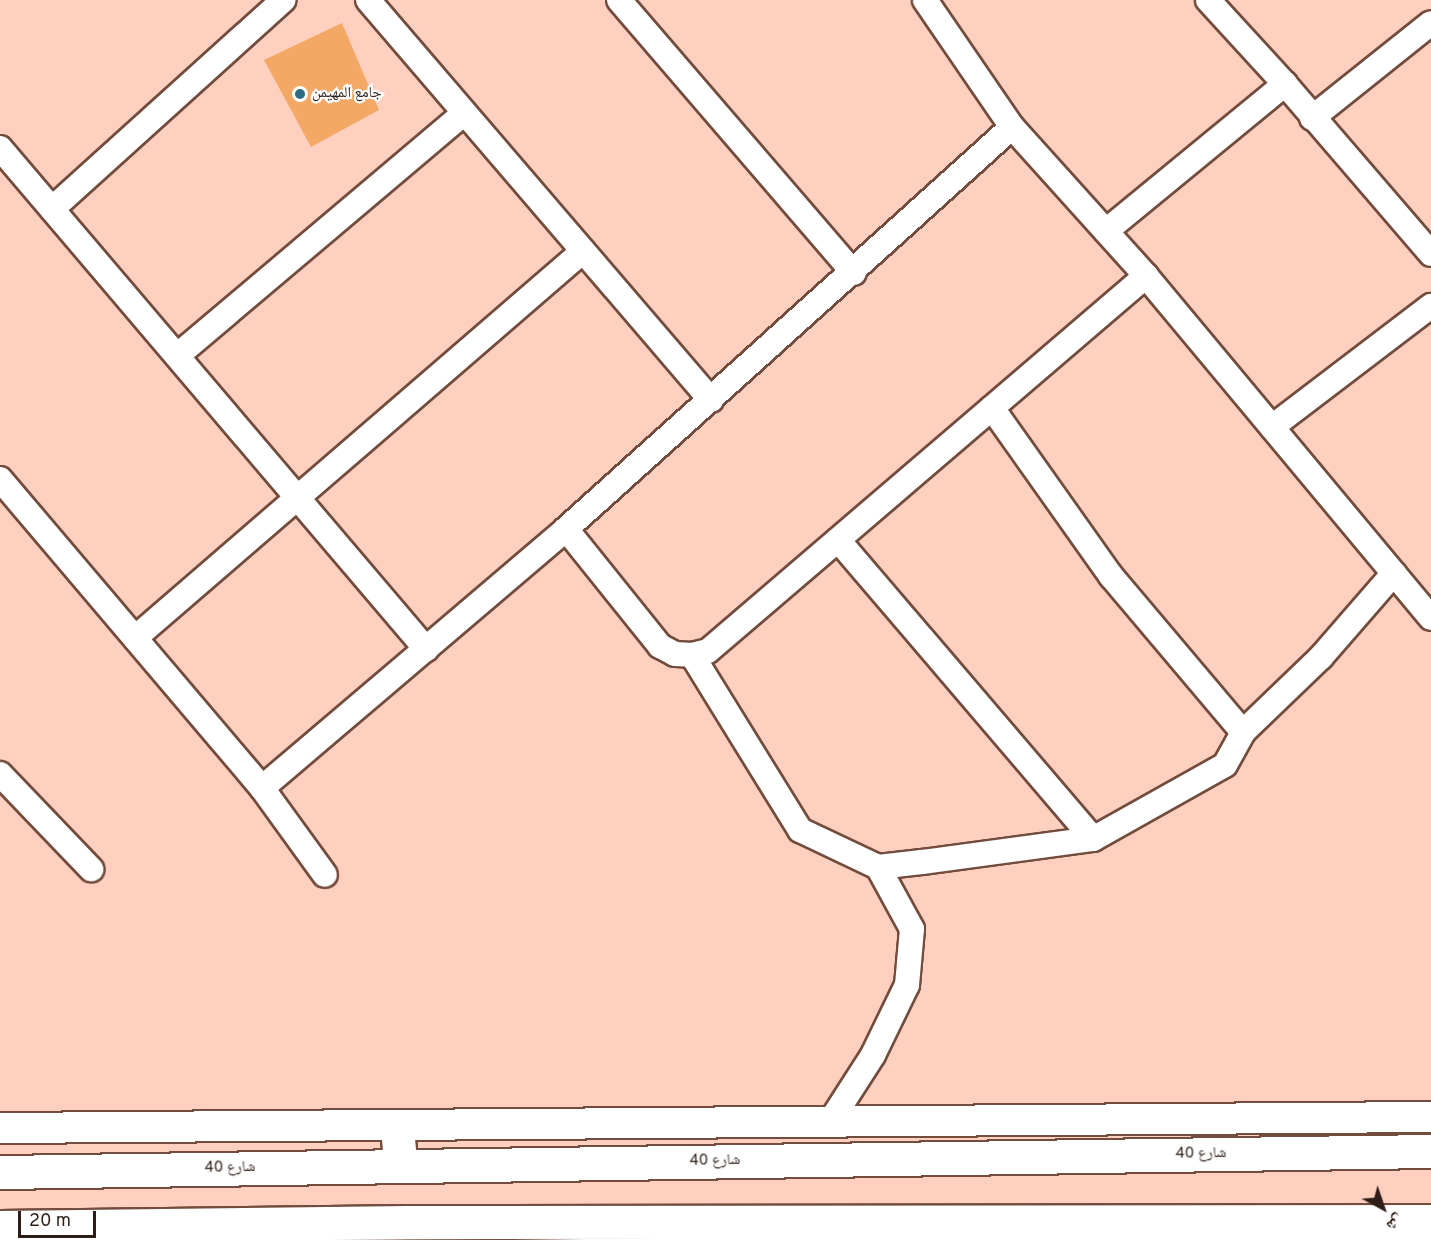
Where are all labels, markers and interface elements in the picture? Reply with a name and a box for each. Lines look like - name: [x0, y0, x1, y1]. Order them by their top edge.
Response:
- place label: جامع المهيمن: [312, 85, 382, 103]
- marker: جامع المهيمن: [293, 87, 307, 101]
- street label: شارع 40: [1175, 1145, 1227, 1163]
- street label: شارع 40: [689, 1152, 741, 1170]
- street label: شارع 40: [204, 1159, 256, 1177]
- north arrow: [1353, 1178, 1413, 1238]
- scale bar: [21, 1199, 99, 1237]
- text: ش: [1382, 1209, 1408, 1235]
- text: 20 m: [29, 1210, 71, 1233]

